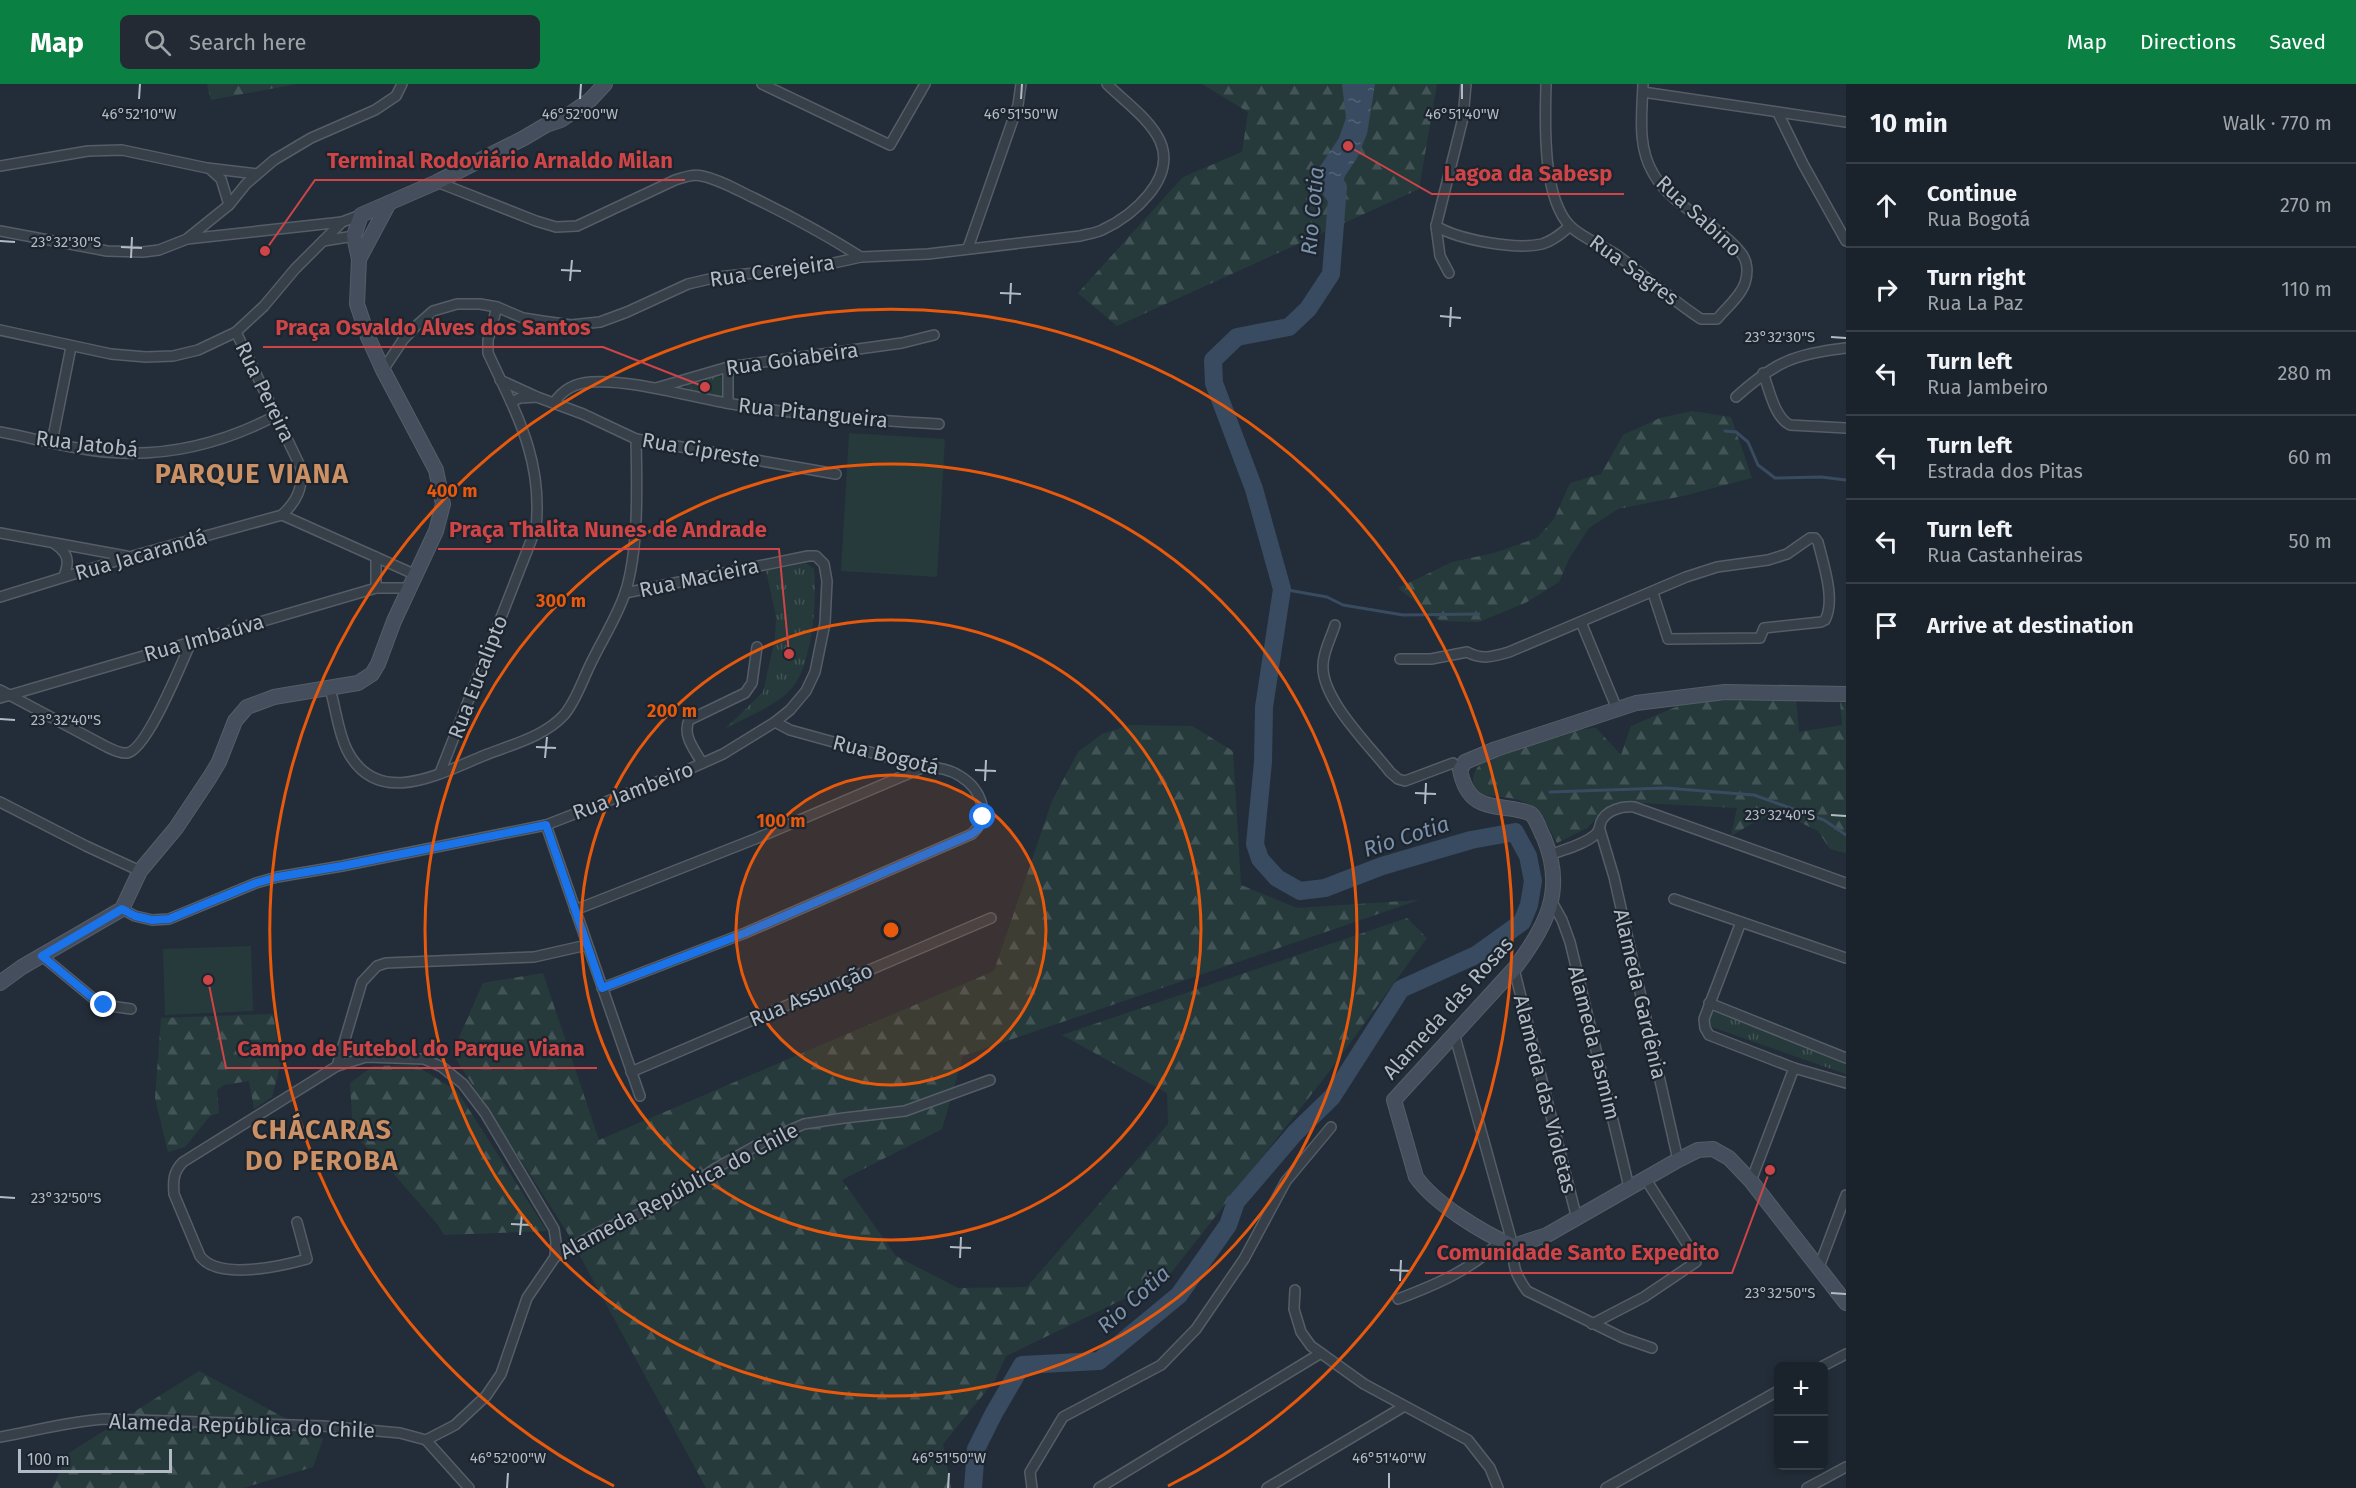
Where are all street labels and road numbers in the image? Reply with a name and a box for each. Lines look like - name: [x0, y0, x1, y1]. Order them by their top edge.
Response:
- street label: Rua Sabino: [1651, 170, 1747, 262]
- street label: Rua Sagres: [1584, 229, 1684, 311]
- street label: Rua Cerejeira: [708, 249, 836, 293]
- street label: Rua Goiabeira: [724, 337, 860, 381]
- street label: Rua Pereira: [230, 338, 300, 446]
- street label: Rua Pitangueira: [737, 392, 889, 434]
- street label: Rua Jatobá: [34, 425, 140, 463]
- street label: Rua Cipreste: [640, 427, 762, 473]
- street label: Rua Jacarandá: [72, 524, 210, 586]
- street label: Rua Macieira: [637, 553, 761, 603]
- street label: Rua Imbaúva: [141, 608, 267, 668]
- street label: Rua Eucalipto: [443, 612, 513, 742]
- street label: Rua Bogotá: [830, 729, 942, 781]
- street label: Rua Jambeiro: [569, 756, 697, 826]
- street label: Alameda Gardênia: [1608, 906, 1672, 1082]
- street label: Alameda das Rosas: [1377, 931, 1519, 1085]
- street label: Rua Assunção: [745, 957, 877, 1033]
- street label: Alameda Jasmim: [1562, 963, 1626, 1123]
- street label: Alameda das Violetas: [1508, 992, 1582, 1196]
- street label: Alameda República do Chile: [555, 1117, 803, 1265]
- street label: Alameda República do Chile: [109, 1408, 375, 1444]

